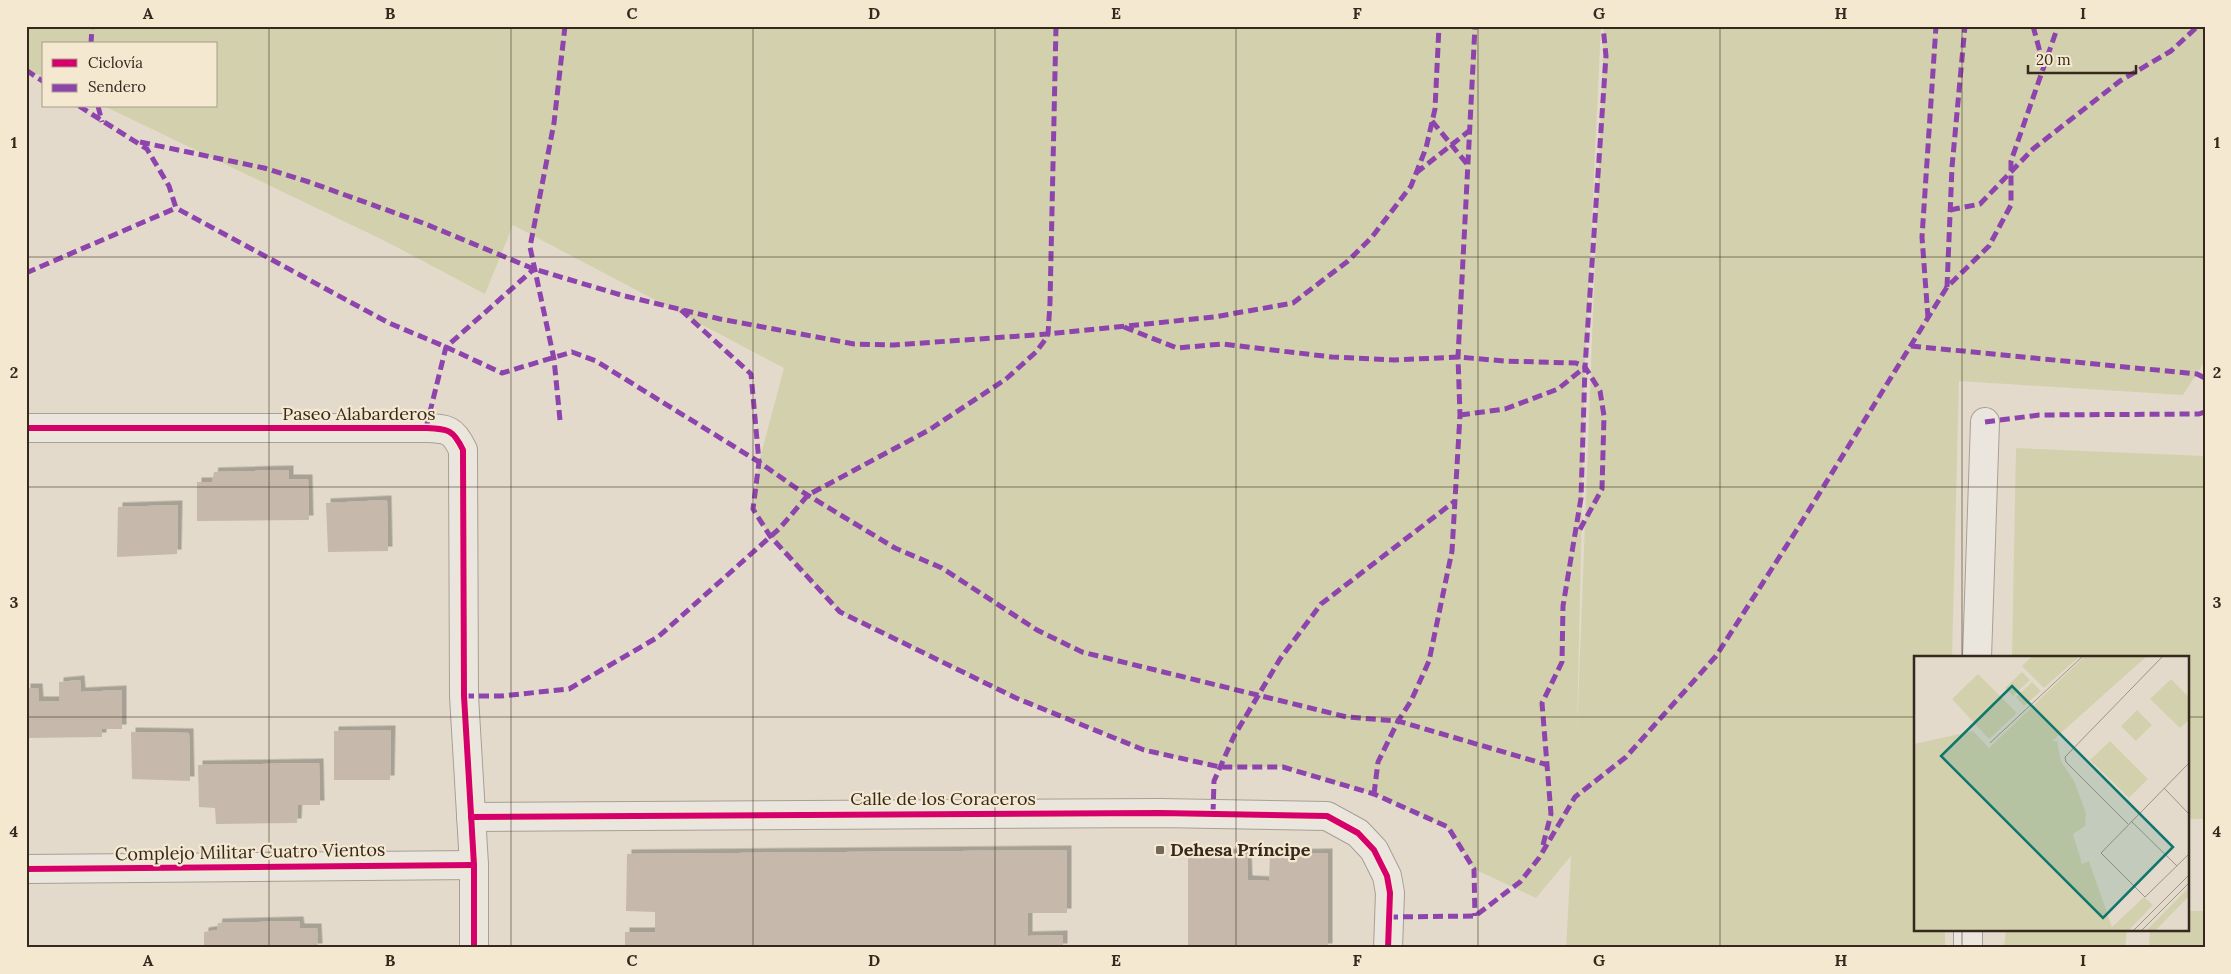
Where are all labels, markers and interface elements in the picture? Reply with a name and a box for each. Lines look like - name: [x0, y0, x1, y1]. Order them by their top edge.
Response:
- text: A: [143, 3, 154, 23]
- text: B: [385, 3, 396, 23]
- text: C: [626, 3, 638, 23]
- text: D: [868, 3, 880, 23]
- text: E: [1111, 3, 1121, 23]
- text: F: [1352, 3, 1362, 23]
- text: G: [1593, 3, 1605, 23]
- text: H: [1835, 3, 1848, 23]
- text: I: [2080, 3, 2086, 23]
- legend: [42, 42, 218, 108]
- scale bar: [2028, 42, 2136, 74]
- text: 20 m: [2036, 50, 2071, 69]
- text: Ciclovía: [88, 53, 143, 72]
- text: Sendero: [88, 77, 146, 96]
- text: 1: [11, 132, 17, 152]
- text: 1: [2214, 132, 2220, 152]
- text: 2: [10, 362, 18, 382]
- text: 2: [2213, 362, 2221, 382]
- street label: Paseo Alabarderos: [282, 402, 436, 425]
- text: 3: [10, 592, 19, 612]
- text: 3: [2213, 592, 2222, 612]
- inset map: [1914, 656, 2188, 932]
- street label: Calle de los Coraceros: [850, 787, 1036, 810]
- text: 4: [10, 821, 19, 841]
- text: 4: [2213, 821, 2222, 841]
- street label: Complejo Militar Cuatro Vientos: [115, 838, 385, 865]
- place label: Dehesa Príncipe: [1170, 838, 1311, 861]
- marker: Dehesa Príncipe: [1154, 844, 1166, 856]
- text: A: [143, 950, 154, 970]
- text: B: [385, 950, 396, 970]
- text: C: [626, 950, 638, 970]
- text: D: [868, 950, 880, 970]
- text: E: [1111, 950, 1121, 970]
- text: F: [1352, 950, 1362, 970]
- text: G: [1593, 950, 1605, 970]
- text: H: [1835, 950, 1848, 970]
- text: I: [2080, 950, 2086, 970]

